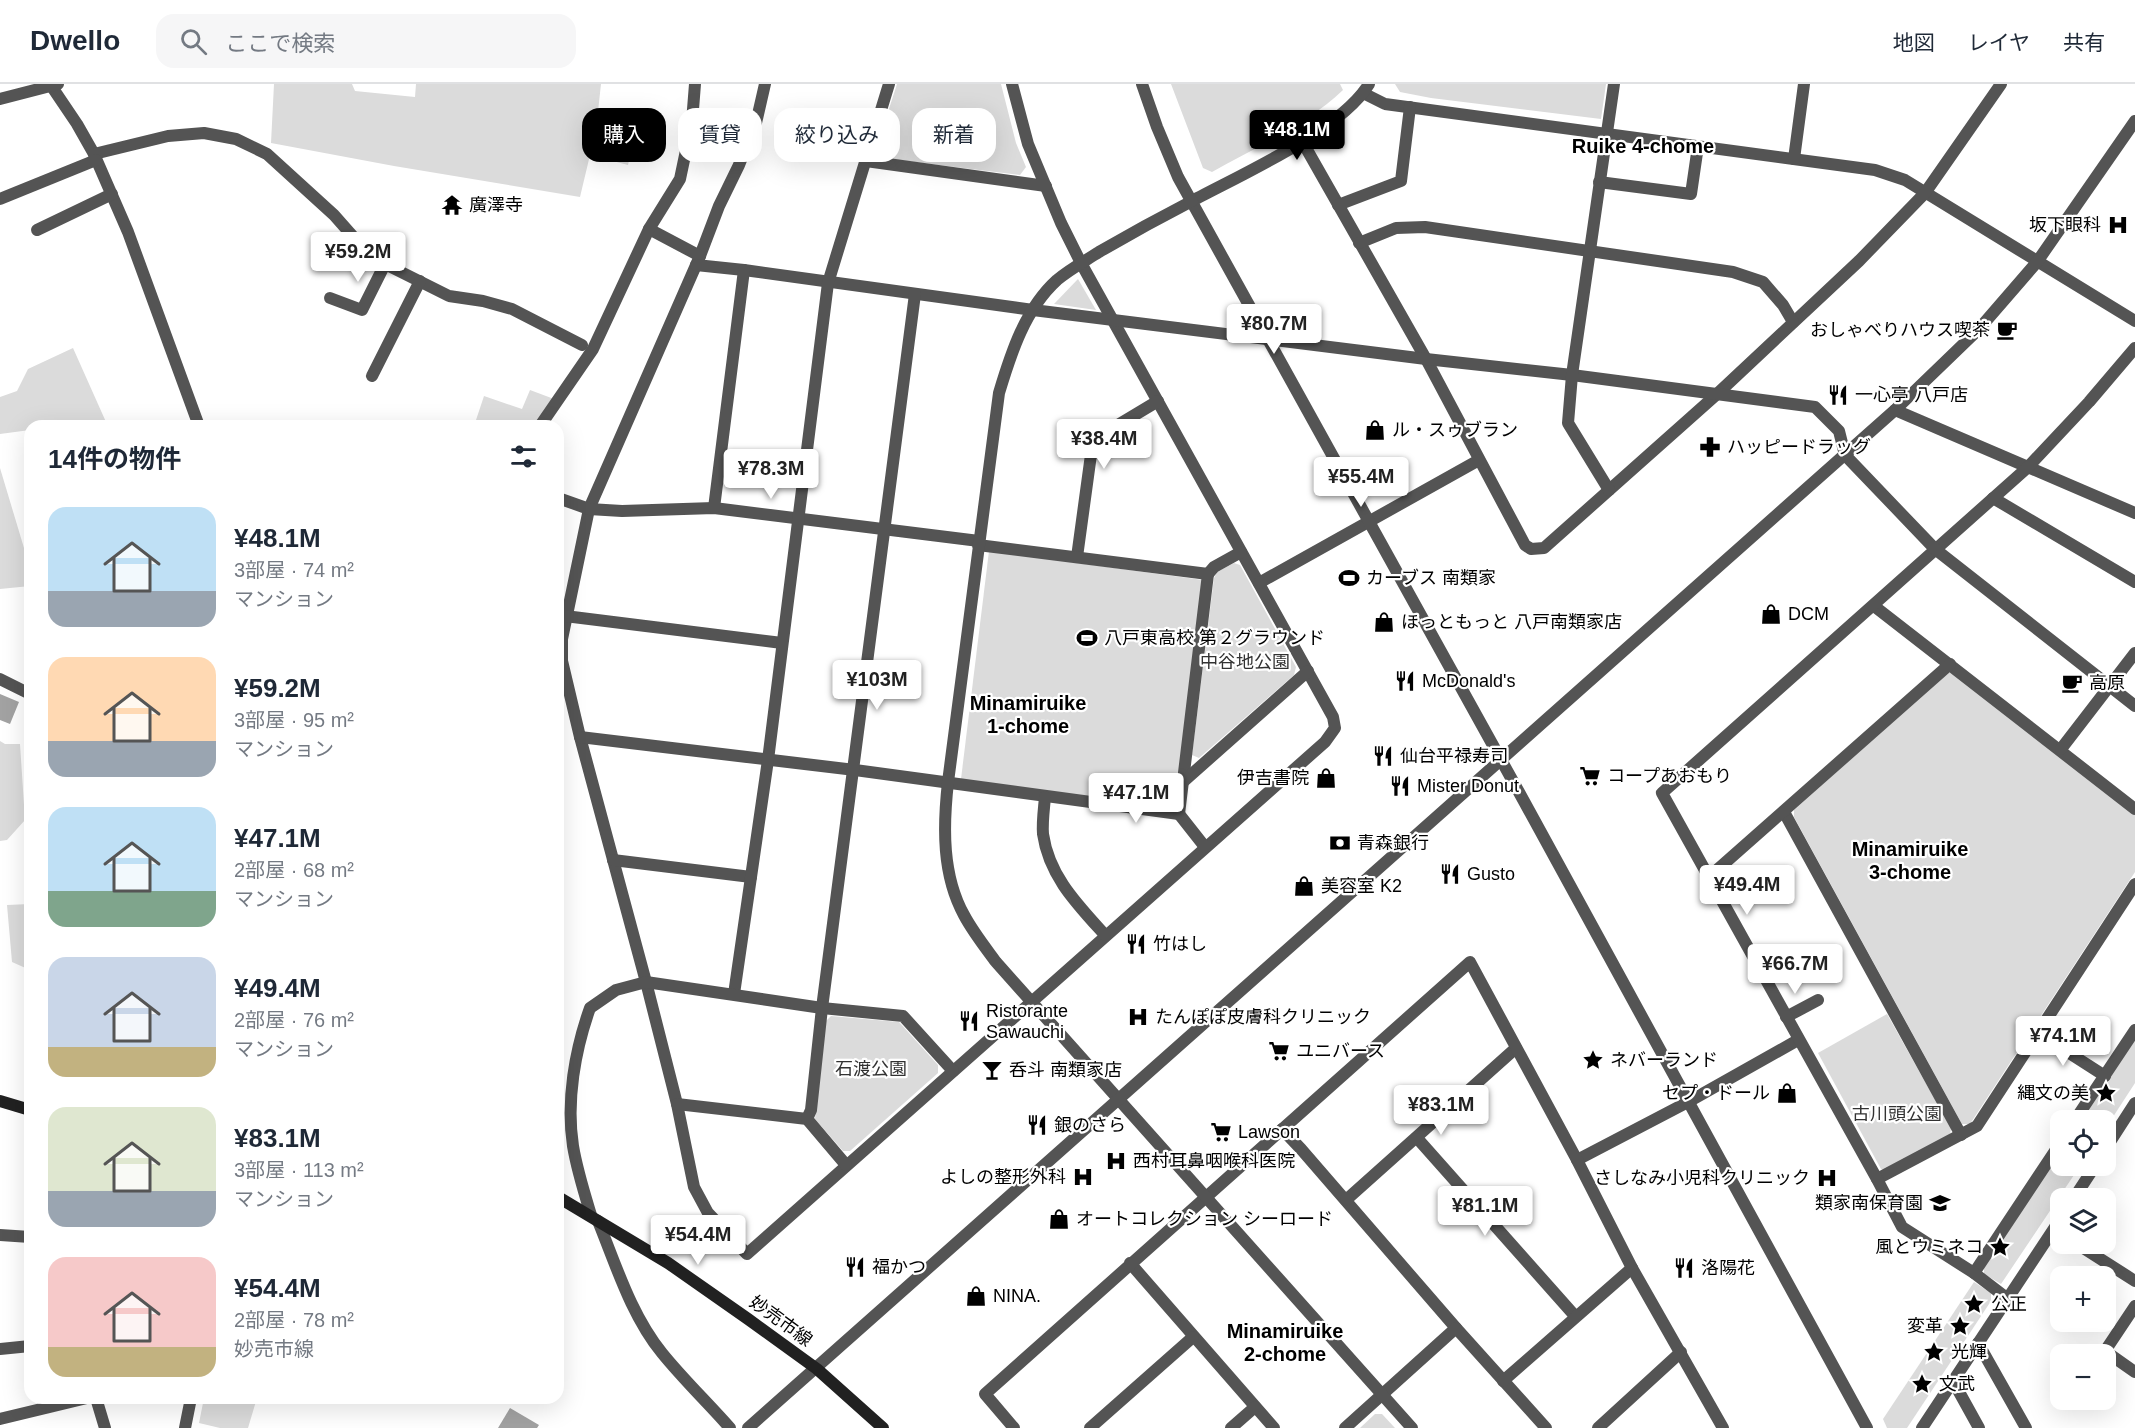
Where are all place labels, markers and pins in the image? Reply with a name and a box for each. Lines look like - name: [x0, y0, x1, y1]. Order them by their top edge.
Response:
- pin: ¥48.1M: [1248, 110, 1346, 161]
- temple icon: 廣澤寺: [440, 193, 464, 217]
- place label: 廣澤寺: [469, 195, 523, 215]
- hospital icon: 坂下眼科: [2106, 213, 2130, 237]
- place label: 坂下眼科: [2029, 215, 2101, 235]
- pin: ¥59.2M: [309, 232, 407, 283]
- pin: ¥80.7M: [1225, 304, 1323, 355]
- cafe icon: おしゃべりハウス喫茶: [1995, 318, 2019, 342]
- place label: おしゃべりハウス喫茶: [1810, 320, 1990, 340]
- restaurant icon: 一心亭 八戸店: [1826, 383, 1850, 407]
- place label: 一心亭 八戸店: [1855, 385, 1968, 405]
- shop icon: ル・スゥブラン: [1363, 418, 1387, 442]
- pin: ¥38.4M: [1055, 419, 1153, 470]
- place label: ル・スゥブラン: [1392, 420, 1518, 440]
- pharmacy icon: ハッピードラッグ: [1698, 435, 1722, 459]
- place label: ハッピードラッグ: [1727, 437, 1871, 457]
- pin: ¥78.3M: [722, 449, 820, 500]
- pin: ¥55.4M: [1312, 457, 1410, 508]
- sports icon: カーブス 南類家: [1337, 566, 1361, 590]
- place label: カーブス 南類家: [1366, 568, 1496, 588]
- shop icon: DCM: [1759, 602, 1783, 626]
- place label: DCM: [1788, 604, 1829, 624]
- shop icon: ほっともっと 八戸南類家店: [1372, 610, 1396, 634]
- place label: ほっともっと 八戸南類家店: [1401, 612, 1622, 632]
- sports icon: 八戸東高校 第２グラウンド: [1075, 626, 1099, 650]
- place label: 八戸東高校 第２グラウンド: [1104, 628, 1325, 648]
- pin: ¥103M: [835, 660, 919, 711]
- restaurant icon: McDonald's: [1393, 669, 1417, 693]
- place label: McDonald's: [1422, 671, 1515, 691]
- cafe icon: 高原: [2060, 671, 2084, 695]
- place label: 高原: [2089, 673, 2125, 693]
- restaurant icon: 仙台平禄寿司: [1371, 744, 1395, 768]
- place label: 仙台平禄寿司: [1400, 746, 1508, 766]
- supermarket icon: コープあおもり: [1578, 764, 1602, 788]
- shop icon: 伊吉書院: [1314, 766, 1338, 790]
- place label: コープあおもり: [1607, 766, 1732, 786]
- place label: 伊吉書院: [1237, 768, 1309, 788]
- pin: ¥47.1M: [1087, 773, 1185, 824]
- restaurant icon: Mister Donut: [1388, 774, 1412, 798]
- place label: Mister Donut: [1417, 776, 1519, 796]
- bank icon: 青森銀行: [1328, 831, 1352, 855]
- place label: 青森銀行: [1357, 833, 1429, 853]
- restaurant icon: Gusto: [1438, 862, 1462, 886]
- place label: Gusto: [1467, 864, 1515, 884]
- pin: ¥49.4M: [1698, 865, 1796, 916]
- shop icon: 美容室 K2: [1292, 874, 1316, 898]
- place label: 美容室 K2: [1321, 876, 1402, 896]
- restaurant icon: 竹はし: [1124, 932, 1148, 956]
- place label: 竹はし: [1153, 934, 1207, 954]
- pin: ¥66.7M: [1746, 944, 1844, 995]
- place label: Ristorante Sawauchi: [986, 1001, 1068, 1042]
- hospital icon: たんぽぽ皮膚科クリニック: [1126, 1005, 1150, 1029]
- place label: たんぽぽ皮膚科クリニック: [1155, 1007, 1371, 1027]
- restaurant icon: Ristorante Sawauchi: [957, 1009, 981, 1033]
- pin: ¥74.1M: [2014, 1016, 2112, 1067]
- supermarket icon: ユニバース: [1267, 1039, 1291, 1063]
- place label: ユニバース: [1296, 1041, 1385, 1061]
- place icon: ネバーランド: [1581, 1048, 1605, 1072]
- place label: ネバーランド: [1610, 1050, 1718, 1070]
- bar icon: 呑斗 南類家店: [980, 1058, 1004, 1082]
- place label: 呑斗 南類家店: [1009, 1060, 1122, 1080]
- shop icon: セプ・ドール: [1775, 1081, 1799, 1105]
- place icon: 縄文の美: [2094, 1081, 2118, 1105]
- place label: セプ・ドール: [1662, 1083, 1770, 1103]
- place label: 縄文の美: [2017, 1083, 2089, 1103]
- pin: ¥83.1M: [1392, 1085, 1490, 1136]
- restaurant icon: 銀のさら: [1025, 1113, 1049, 1137]
- place label: 銀のさら: [1054, 1115, 1126, 1135]
- supermarket icon: Lawson: [1209, 1120, 1233, 1144]
- place label: Lawson: [1238, 1122, 1300, 1142]
- hospital icon: 西村耳鼻咽喉科医院: [1104, 1149, 1128, 1173]
- place label: 西村耳鼻咽喉科医院: [1133, 1151, 1295, 1171]
- hospital icon: よしの整形外科: [1071, 1165, 1095, 1189]
- hospital icon: さしなみ小児科クリニック: [1815, 1166, 1839, 1190]
- place label: よしの整形外科: [940, 1167, 1066, 1187]
- place label: さしなみ小児科クリニック: [1594, 1168, 1810, 1188]
- pin: ¥81.1M: [1436, 1186, 1534, 1237]
- school or university icon: 類家南保育園: [1928, 1191, 1952, 1215]
- place label: 類家南保育園: [1815, 1193, 1923, 1213]
- shop icon: オートコレクション シーロード: [1047, 1207, 1071, 1231]
- place label: オートコレクション シーロード: [1076, 1209, 1333, 1229]
- pin: ¥54.4M: [649, 1215, 747, 1266]
- place icon: 風とウミネコ: [1988, 1235, 2012, 1259]
- place label: 風とウミネコ: [1875, 1237, 1983, 1257]
- restaurant icon: 福かつ: [843, 1255, 867, 1279]
- restaurant icon: 洛陽花: [1672, 1256, 1696, 1280]
- place label: 福かつ: [872, 1257, 926, 1277]
- place label: 洛陽花: [1701, 1258, 1755, 1278]
- shop icon: NINA.: [964, 1284, 988, 1308]
- place label: NINA.: [993, 1286, 1041, 1306]
- place icon: 公正: [1962, 1292, 1986, 1316]
- place label: 公正: [1991, 1294, 2027, 1314]
- place icon: 変革: [1948, 1314, 1972, 1338]
- place label: 変革: [1907, 1316, 1943, 1336]
- place icon: 光輝: [1922, 1340, 1946, 1364]
- place label: 光輝: [1951, 1342, 1987, 1362]
- place icon: 文武: [1910, 1372, 1934, 1396]
- place label: 文武: [1939, 1374, 1975, 1394]

